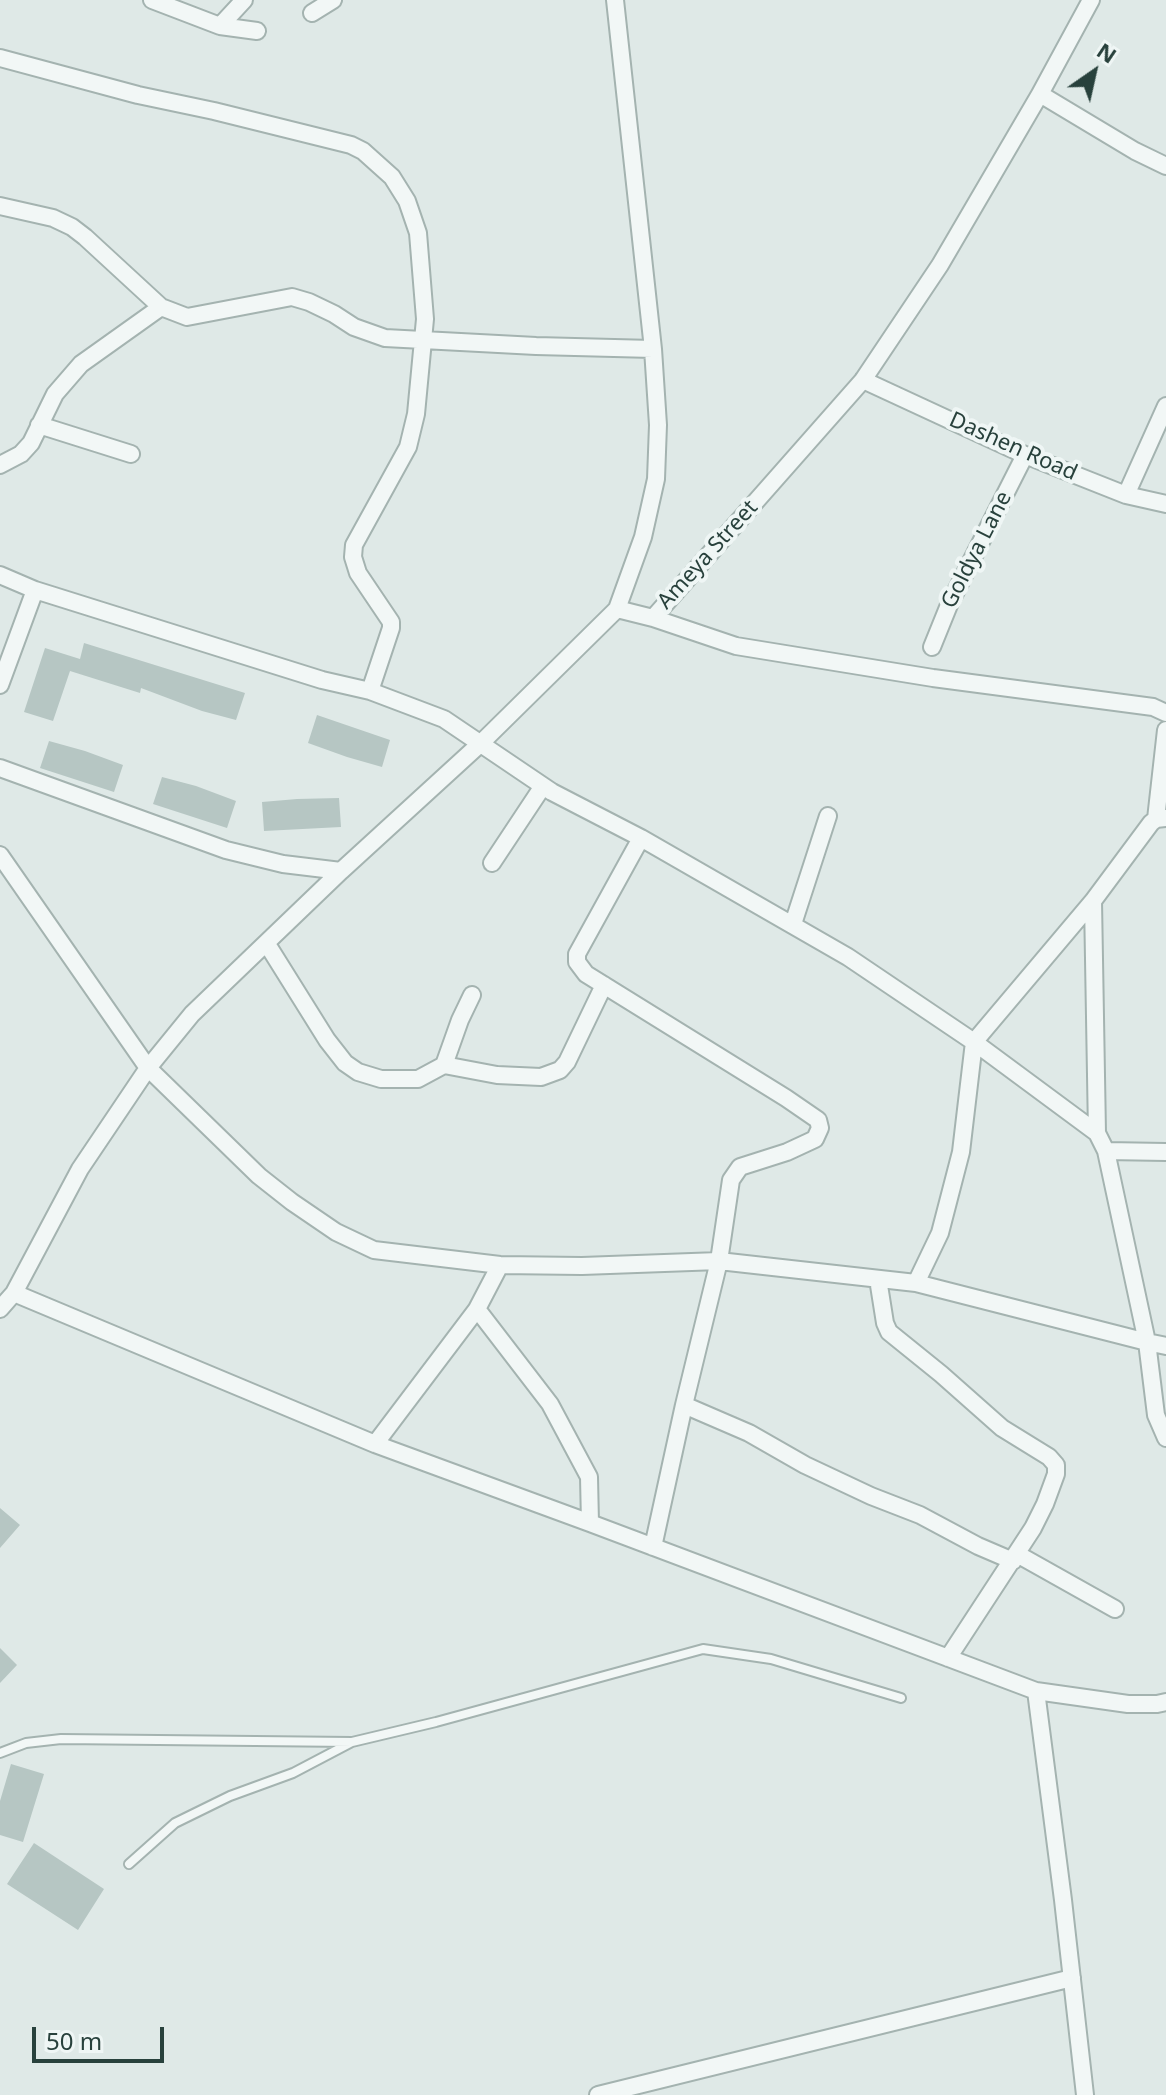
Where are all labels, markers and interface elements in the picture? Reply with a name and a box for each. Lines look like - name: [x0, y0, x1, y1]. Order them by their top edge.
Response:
- north arrow: [1054, 32, 1134, 112]
- text: N: [1092, 35, 1123, 70]
- street label: Dashen Road: [945, 407, 1081, 487]
- street label: Goldya Lane: [936, 487, 1018, 613]
- street label: Ameya Street: [652, 495, 764, 615]
- scale bar: [36, 2011, 168, 2061]
- text: 50 m: [46, 2024, 102, 2057]

